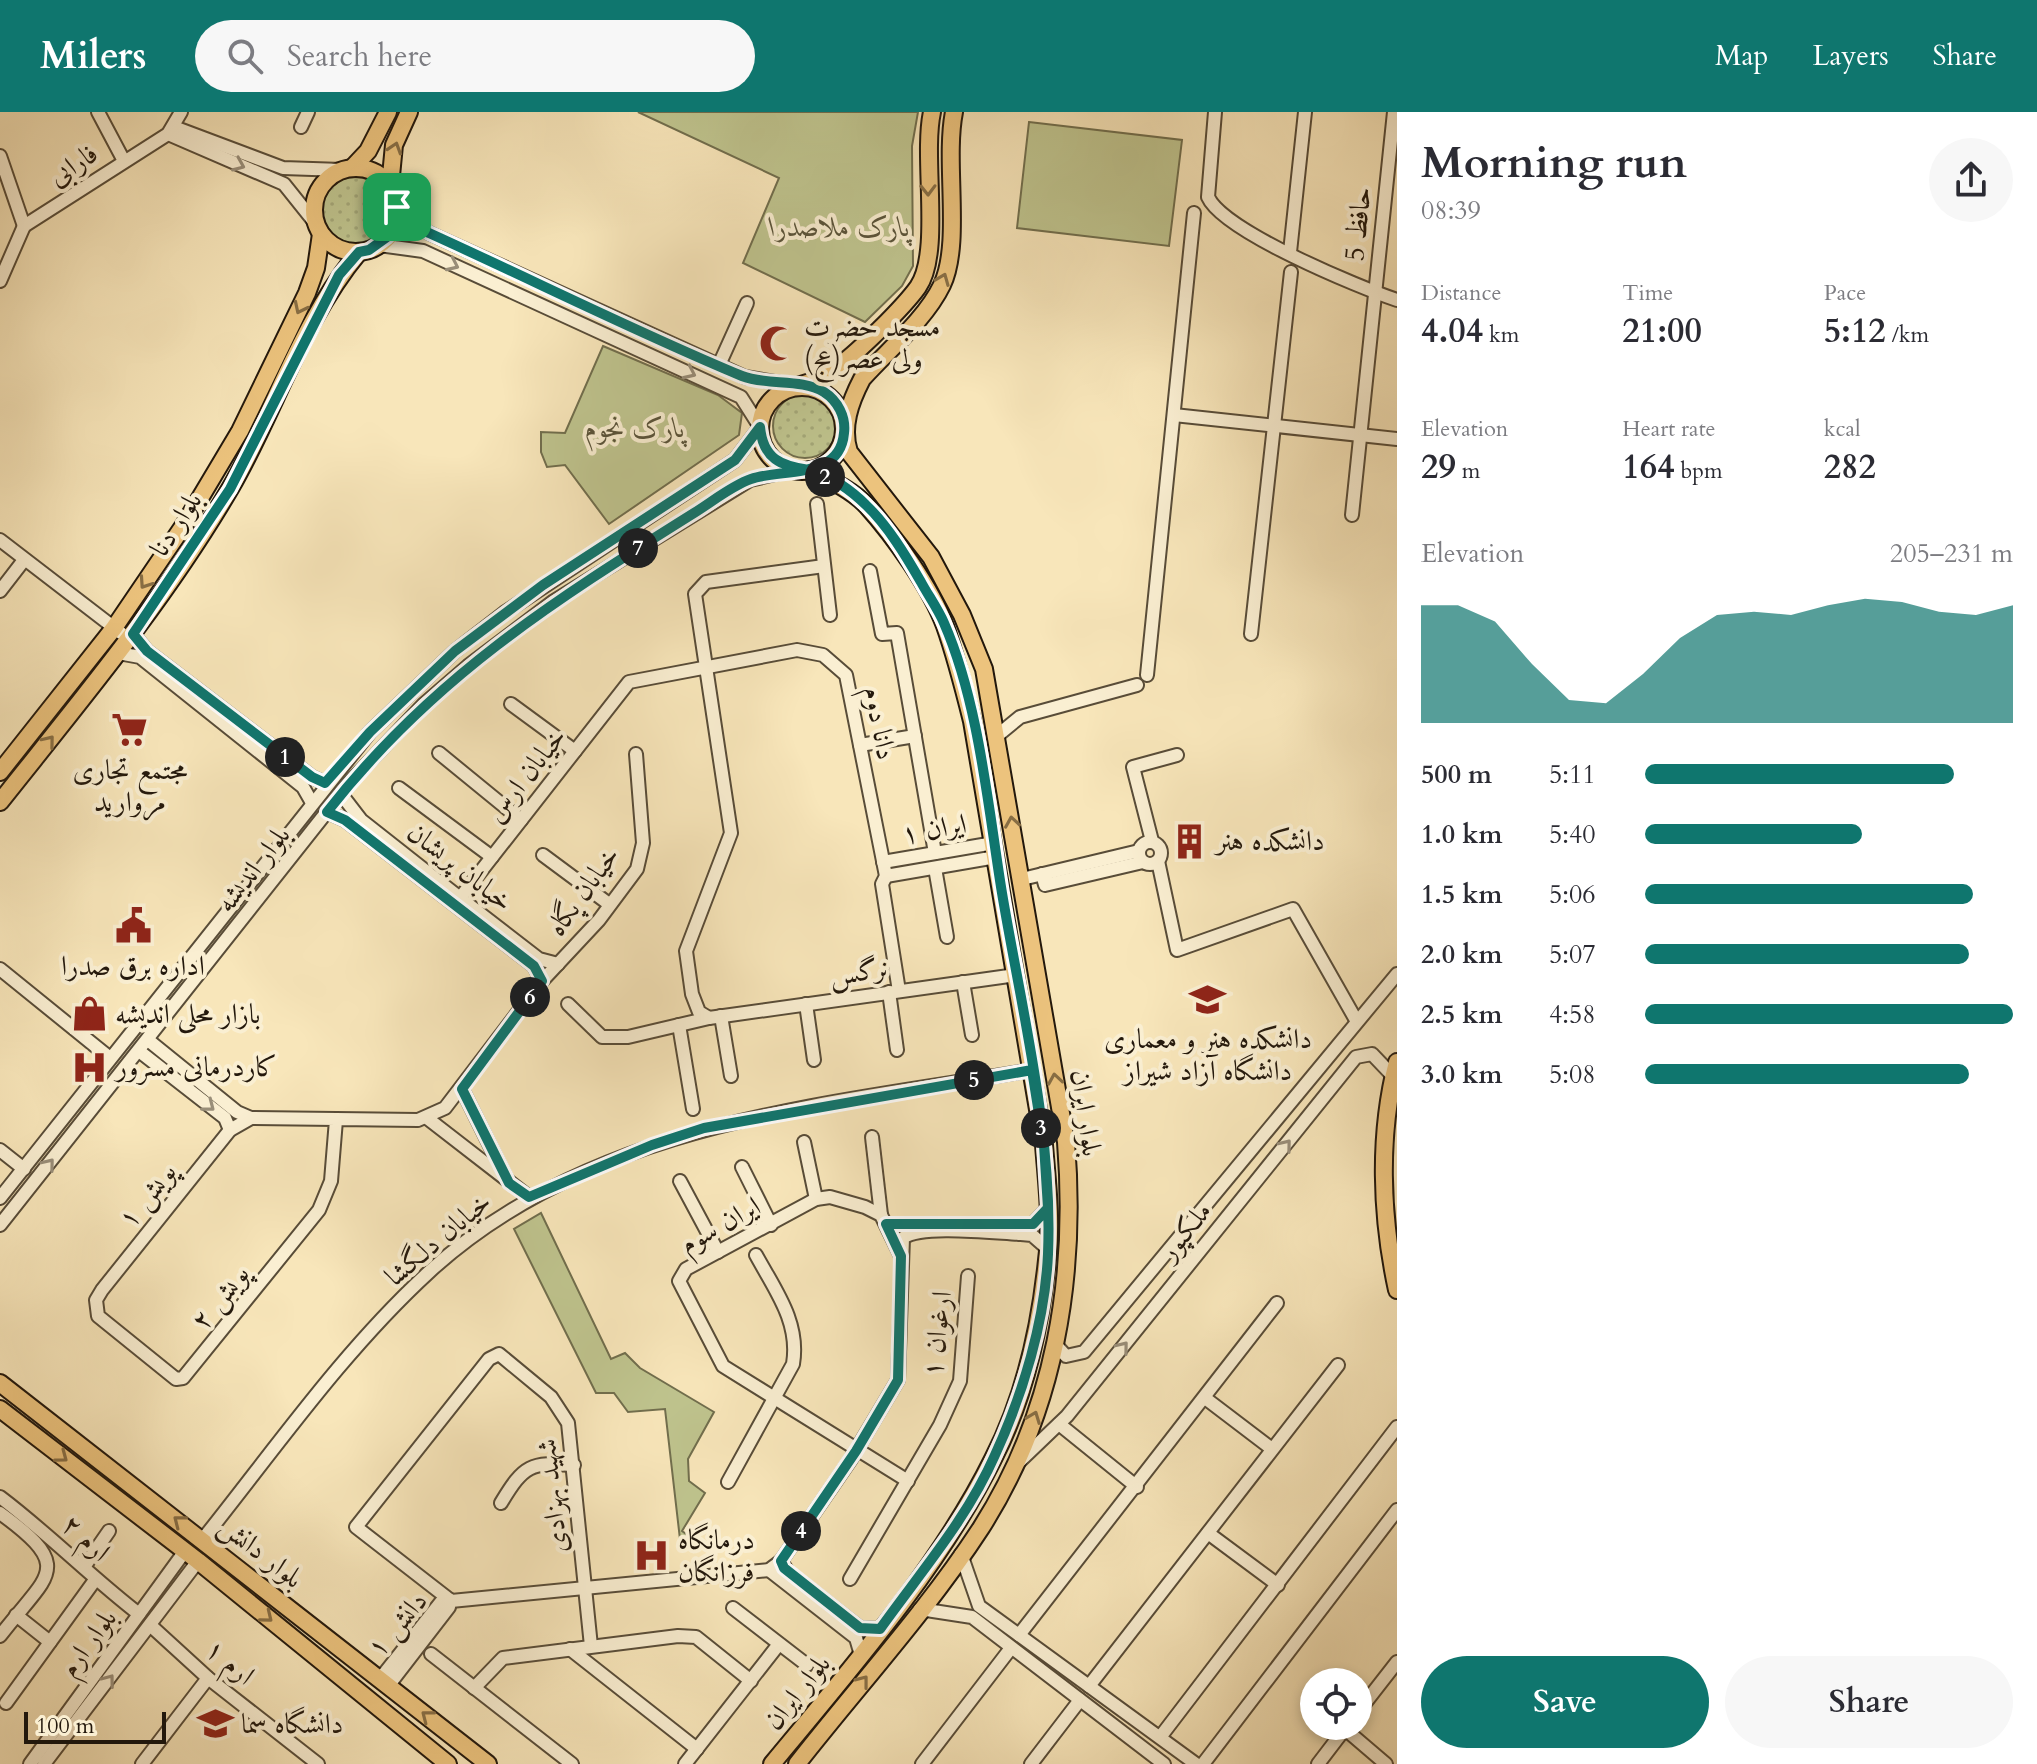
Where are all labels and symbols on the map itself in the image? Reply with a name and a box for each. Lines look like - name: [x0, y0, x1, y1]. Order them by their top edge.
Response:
- street label: فارابی: [41, 135, 105, 195]
- one-way arrow: [385, 142, 401, 156]
- one-way arrow: [231, 155, 246, 171]
- pin: [363, 173, 431, 241]
- one-way arrow: [919, 184, 937, 197]
- street label: حافظ 5: [1335, 185, 1381, 263]
- park label: پارک ملاصدرا: [768, 208, 913, 247]
- one-way arrow: [445, 255, 460, 271]
- one-way arrow: [933, 273, 950, 287]
- one-way arrow: [294, 300, 310, 314]
- place label: مسجد حضرت ولی عصر(عج): [804, 308, 941, 383]
- mosque icon: مسجد حضرت ولی عصر(عج): [759, 324, 797, 362]
- one-way arrow: [681, 364, 696, 380]
- park label: پارک نجوم: [585, 409, 688, 452]
- pin: 2: [805, 457, 845, 497]
- street label: بلوار دنا: [141, 484, 211, 564]
- pin: 7: [618, 528, 658, 568]
- one-way arrow: [140, 574, 155, 588]
- street label: دانا دوم: [849, 683, 906, 764]
- supermarket icon: مجتمع تجاری مروارید: [111, 711, 149, 749]
- street label: خیابان ارس: [477, 719, 575, 831]
- one-way arrow: [39, 735, 53, 750]
- pin: 1: [265, 737, 305, 777]
- place label: مجتمع تجاری مروارید: [72, 751, 188, 821]
- street label: ایران ۱: [899, 805, 969, 853]
- street label: خیابان پریشان: [399, 814, 521, 920]
- one-way arrow: [1005, 815, 1022, 829]
- street label: بلوار اندیشه: [207, 818, 299, 920]
- building icon: دانشکده هنر: [1171, 822, 1209, 860]
- place label: دانشکده هنر: [1213, 822, 1325, 860]
- street label: خیابان پگاه: [537, 838, 629, 944]
- public building icon: اداره برق صدرا: [114, 907, 152, 945]
- place label: اداره برق صدرا: [61, 947, 205, 985]
- street label: نرگس: [827, 949, 891, 995]
- pin: 6: [510, 977, 550, 1017]
- school or university icon: دانشکده هنر و معماری دانشگاه آزاد شیراز: [1189, 980, 1227, 1018]
- shop icon: بازار محلی اندیشه: [70, 995, 108, 1033]
- place label: بازار محلی اندیشه: [115, 995, 261, 1034]
- place label: دانشکده هنر و معماری دانشگاه آزاد شیراز: [1104, 1020, 1312, 1090]
- hospital icon: کاردرمانی مسرور: [71, 1048, 109, 1086]
- place label: کاردرمانی مسرور: [113, 1048, 277, 1086]
- pin: 5: [954, 1060, 994, 1100]
- street label: بلوار ایران: [1061, 1067, 1111, 1159]
- one-way arrow: [1047, 1072, 1064, 1086]
- one-way arrow: [200, 1096, 214, 1111]
- pin: 3: [1021, 1108, 1061, 1148]
- one-way arrow: [1276, 1140, 1291, 1154]
- street label: پویش ۱: [109, 1153, 187, 1236]
- one-way arrow: [39, 1159, 54, 1173]
- street label: خیابان دلگشا: [377, 1183, 499, 1295]
- street label: ایران سوم: [673, 1187, 770, 1267]
- street label: ملکپور: [1148, 1194, 1220, 1271]
- street label: پویش ۲: [182, 1255, 260, 1338]
- street label: ارغوان ۱: [913, 1289, 961, 1379]
- one-way arrow: [1113, 1342, 1128, 1356]
- one-way arrow: [1024, 1411, 1041, 1425]
- street label: شهید بهزادی: [527, 1437, 577, 1555]
- one-way arrow: [53, 1447, 68, 1461]
- street label: ارم ۲: [50, 1506, 119, 1574]
- street label: بلوار دانش: [211, 1507, 311, 1597]
- pin: 4: [781, 1511, 821, 1551]
- one-way arrow: [173, 1516, 187, 1530]
- place label: درمانگاه فرزانگان: [678, 1521, 755, 1591]
- hospital icon: درمانگاه فرزانگان: [633, 1537, 671, 1575]
- street label: دانش ۱: [358, 1583, 436, 1665]
- street label: بلوار ارم: [50, 1601, 130, 1688]
- one-way arrow: [258, 1607, 273, 1621]
- street label: ارم ۱: [194, 1630, 263, 1698]
- street label: بلوار ایران: [755, 1646, 839, 1738]
- one-way arrow: [99, 1674, 113, 1688]
- one-way arrow: [853, 1676, 868, 1690]
- school or university icon: دانشگاه سما: [196, 1705, 234, 1743]
- place label: دانشگاه سما: [241, 1705, 343, 1743]
- scale bar: [24, 1708, 166, 1744]
- one-way arrow: [422, 1711, 436, 1726]

